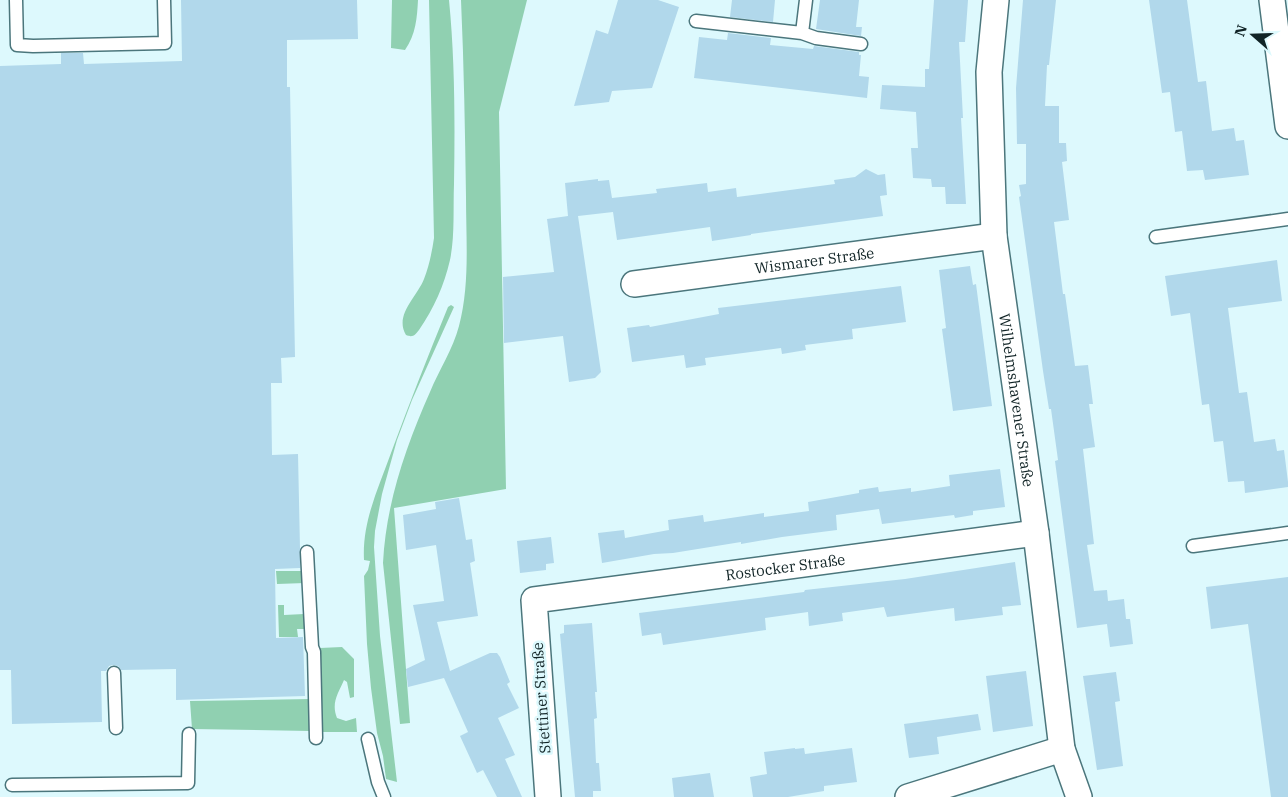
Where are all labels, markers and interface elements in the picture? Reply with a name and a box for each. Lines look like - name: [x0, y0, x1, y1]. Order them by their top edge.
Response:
- north arrow: [1228, 10, 1278, 60]
- text: N: [1230, 22, 1251, 39]
- street label: Wismarer Straße: [753, 243, 875, 277]
- street label: Wilhelmshavener Straße: [996, 312, 1039, 488]
- street label: Rostocker Straße: [724, 549, 846, 584]
- street label: Stettiner Straße: [528, 642, 554, 754]

